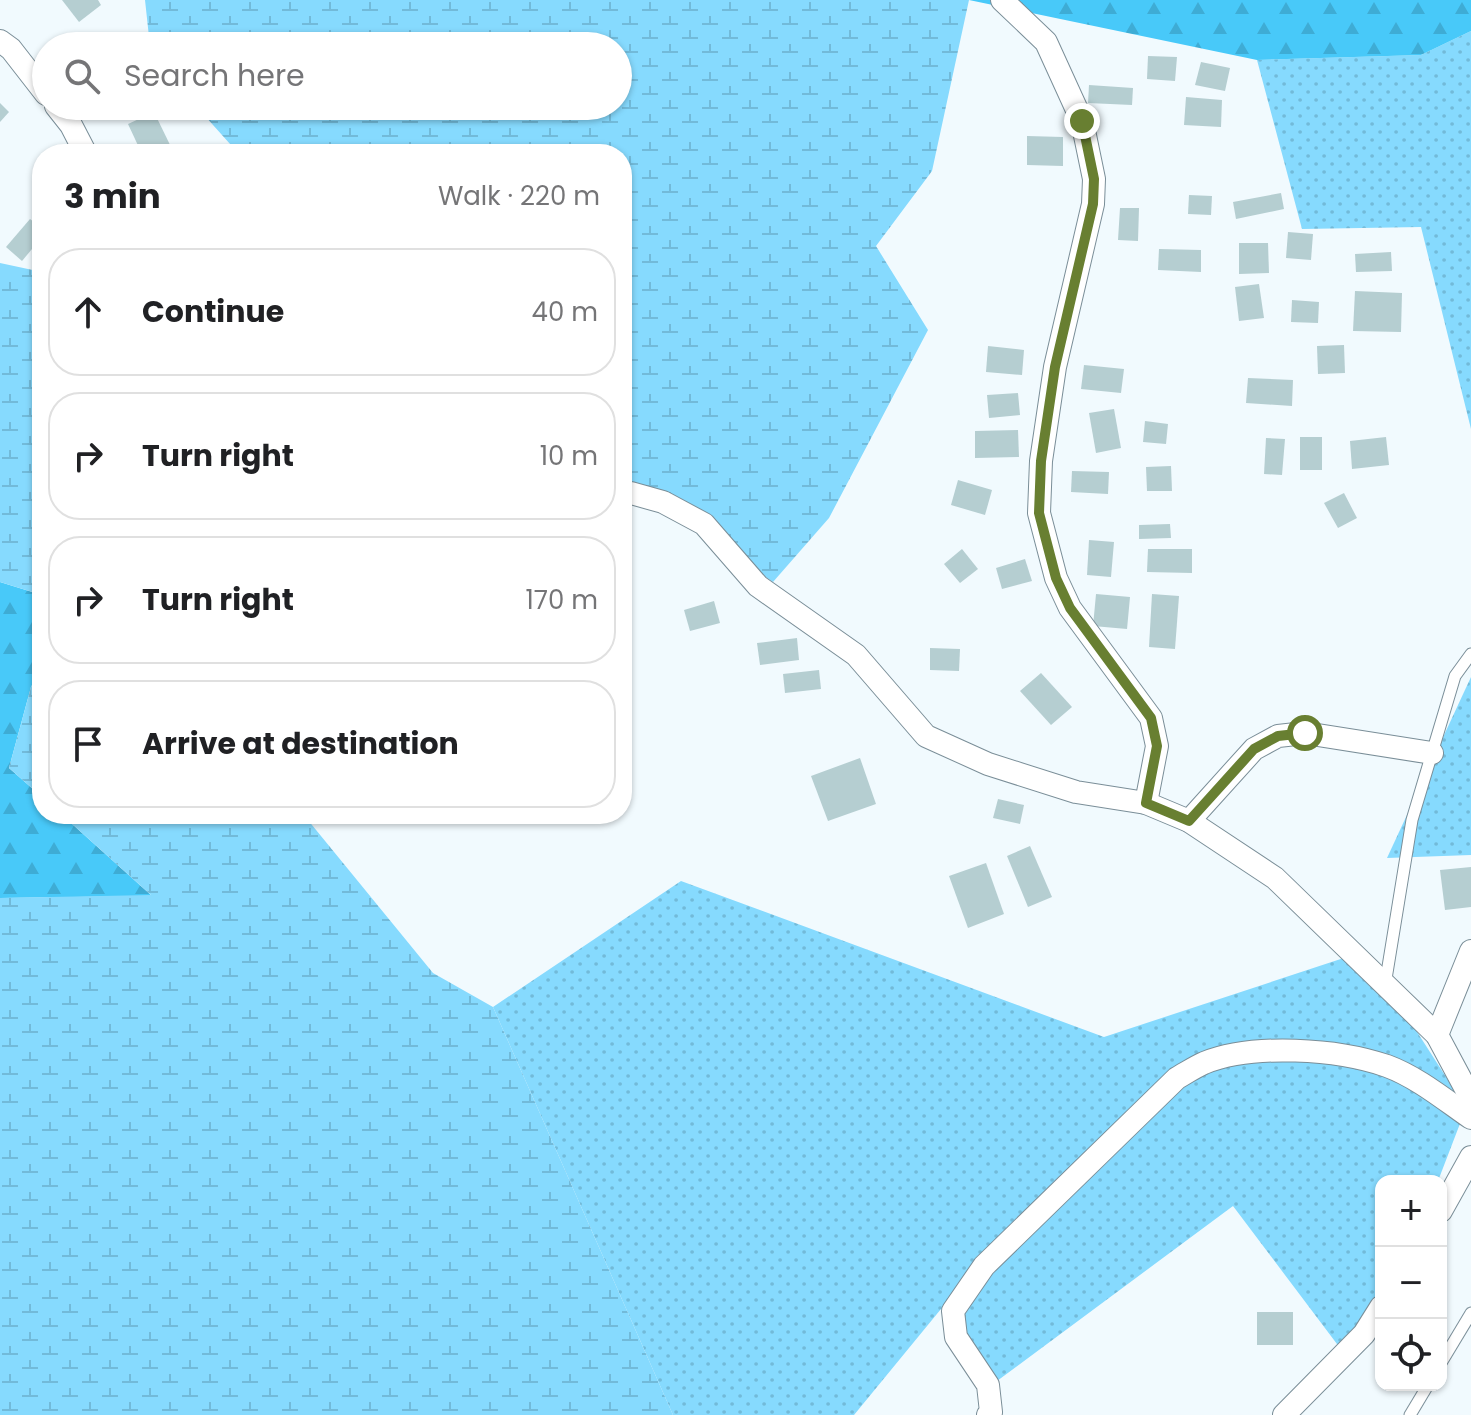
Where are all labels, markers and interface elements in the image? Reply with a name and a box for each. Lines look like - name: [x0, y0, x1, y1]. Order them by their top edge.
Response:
- search box: [32, 32, 632, 120]
- icon: search: [60, 54, 104, 98]
- text: Search here: [124, 54, 305, 97]
- route end: [1064, 103, 1100, 139]
- text: 3 min: [64, 172, 161, 220]
- text: Walk · 220 m: [438, 178, 600, 214]
- icon: ahead: [66, 290, 110, 334]
- text: Continue: [142, 290, 284, 333]
- text: 40 m: [532, 294, 598, 330]
- icon: right: [66, 434, 110, 478]
- text: Turn right: [142, 434, 294, 477]
- text: 10 m: [540, 438, 598, 474]
- icon: right: [66, 578, 110, 622]
- text: Turn right: [142, 578, 294, 621]
- text: 170 m: [525, 582, 598, 618]
- route start: [1287, 715, 1323, 751]
- icon: arrive: [66, 722, 110, 766]
- text: Arrive at destination: [142, 722, 459, 765]
- map controls: [1375, 1175, 1447, 1391]
- button: +: [1375, 1175, 1447, 1247]
- button: −: [1375, 1247, 1447, 1319]
- button: locate: [1375, 1319, 1447, 1391]

